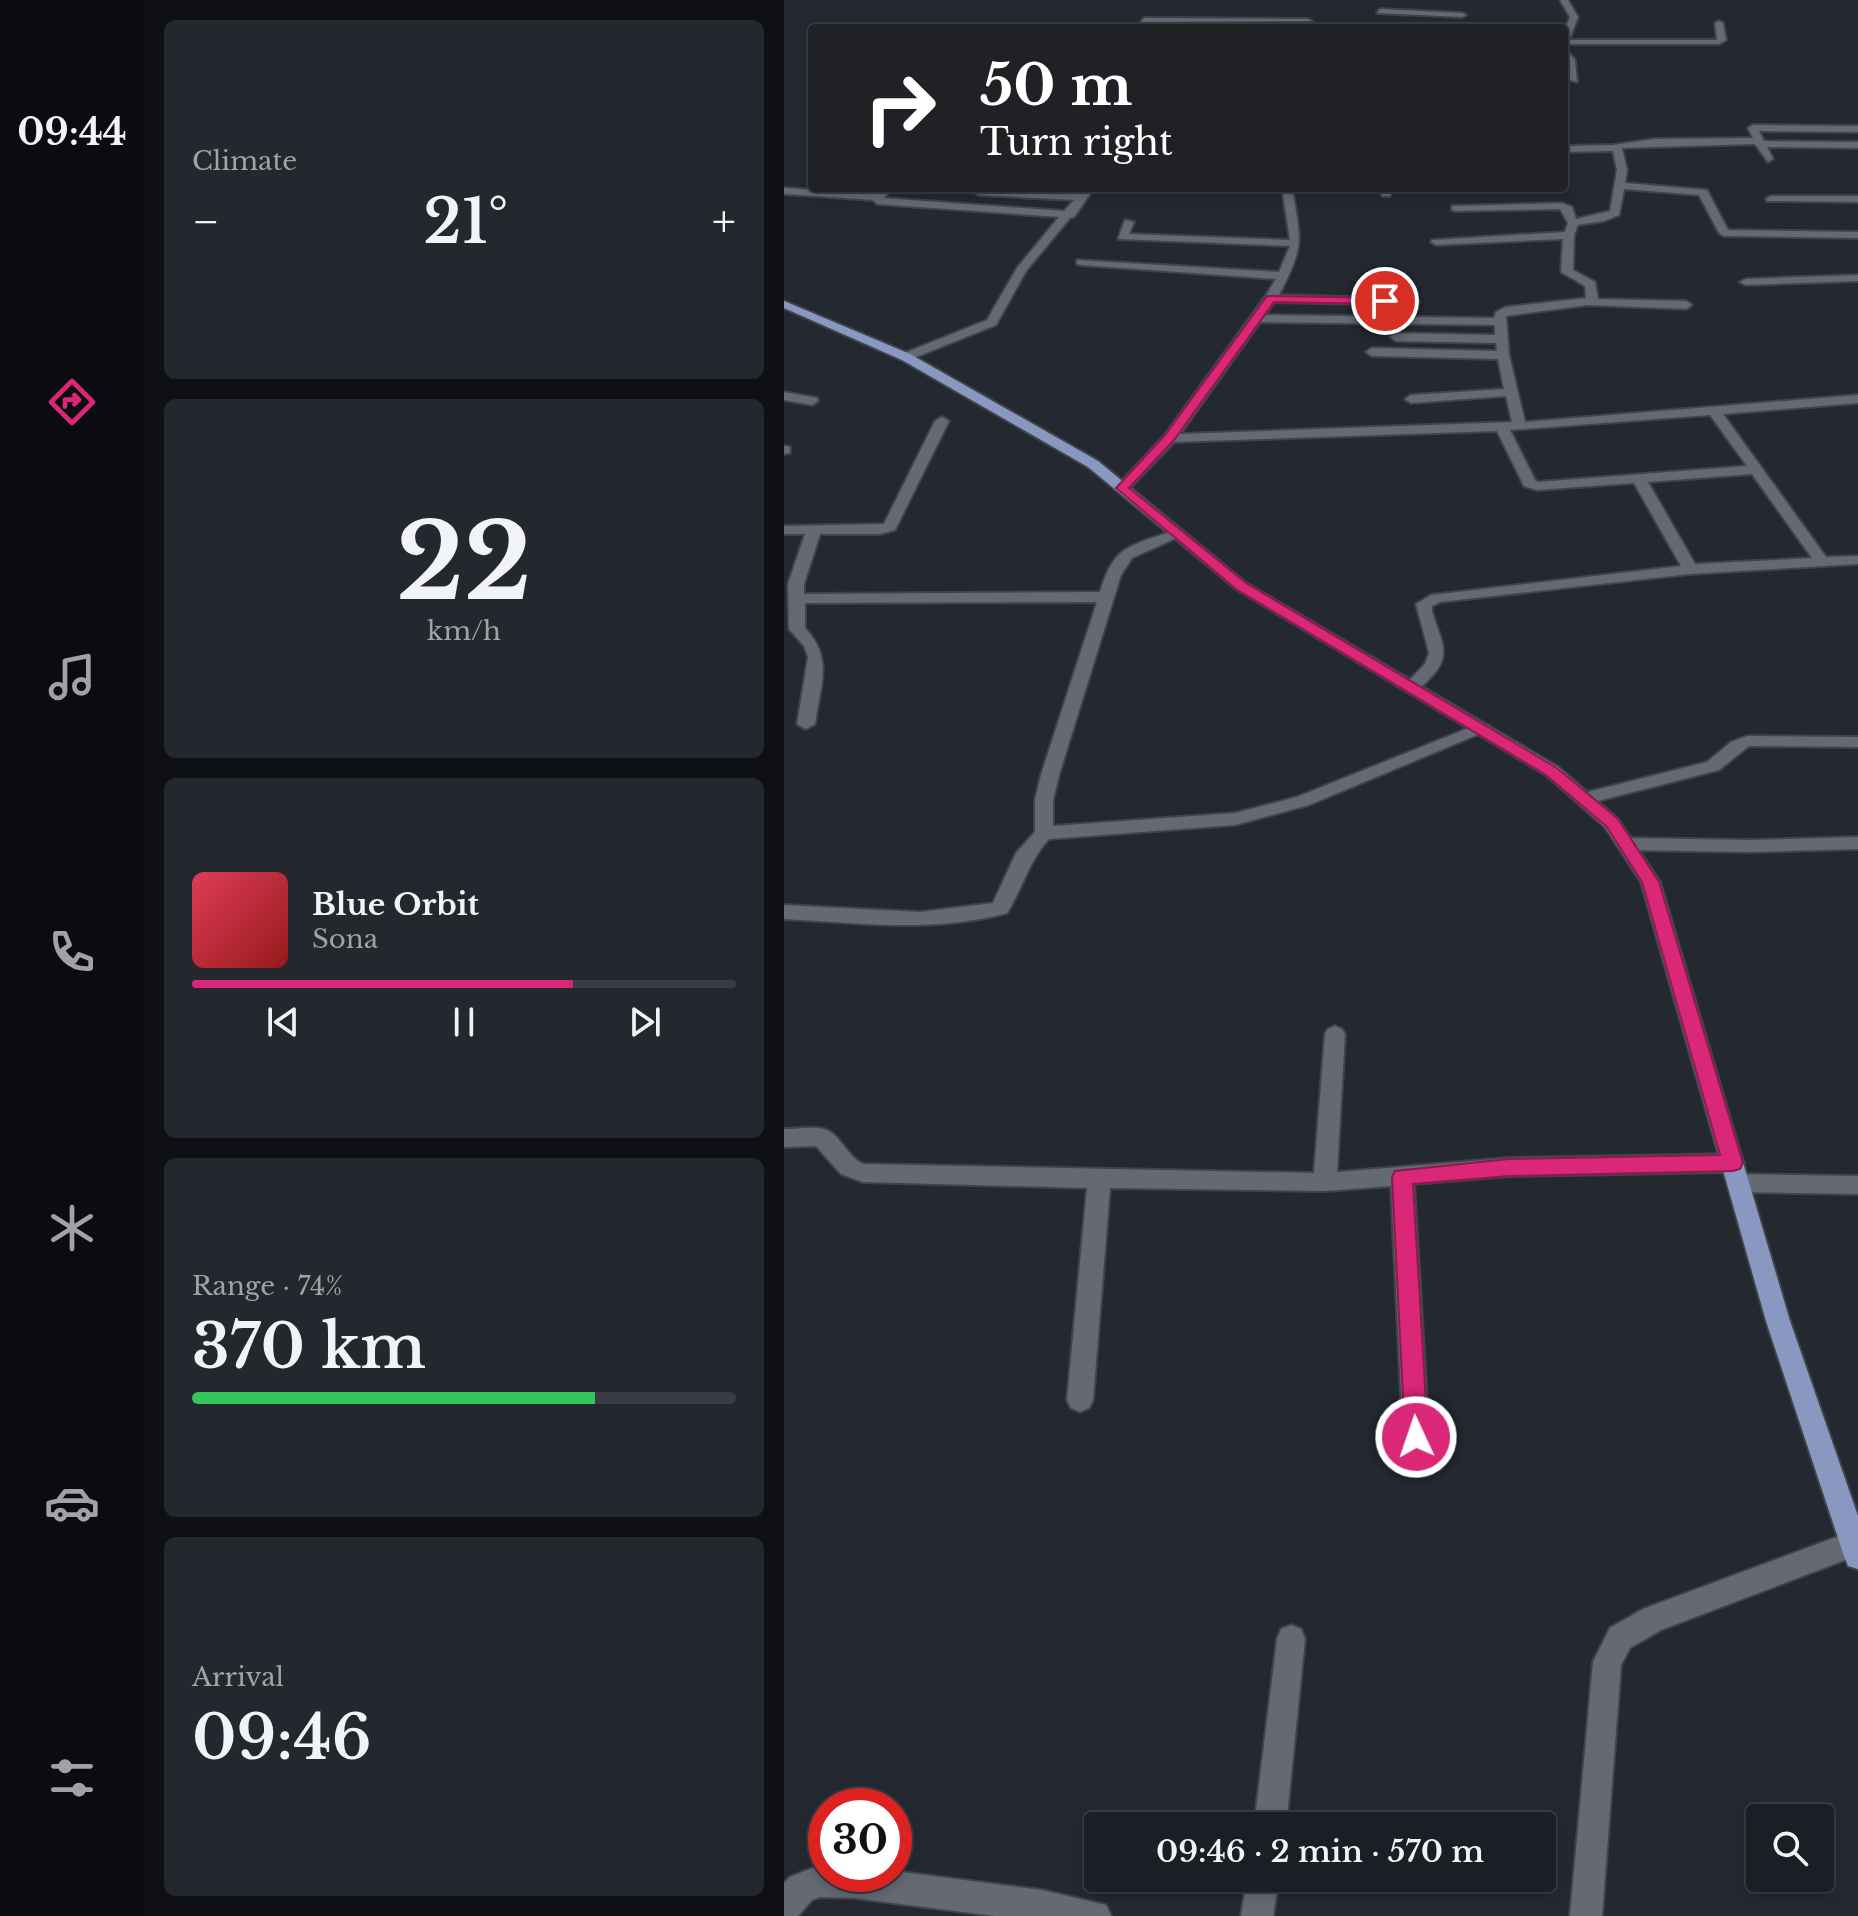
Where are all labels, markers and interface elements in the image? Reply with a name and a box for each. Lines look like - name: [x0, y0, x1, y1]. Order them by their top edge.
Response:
- text: 50 m: [980, 51, 1132, 120]
- icon: right: [848, 56, 952, 160]
- text: 09:44: [17, 110, 127, 155]
- text: Turn right: [980, 120, 1173, 165]
- text: Climate: [192, 145, 297, 177]
- text: 21°: [423, 185, 508, 259]
- text: −: [192, 194, 220, 249]
- text: +: [712, 194, 736, 249]
- pin: [1351, 267, 1419, 335]
- icon: arrive: [1363, 279, 1407, 323]
- icon: directions: [44, 374, 100, 430]
- text: 22: [396, 498, 532, 627]
- text: km/h: [427, 615, 501, 647]
- icon: music: [44, 649, 100, 705]
- text: Blue Orbit: [312, 886, 479, 923]
- text: Sona: [312, 923, 378, 955]
- icon: phone: [44, 924, 100, 980]
- icon: previous: [261, 1000, 305, 1044]
- icon: pause: [442, 1000, 486, 1044]
- icon: next: [623, 1000, 667, 1044]
- icon: climate: [44, 1200, 100, 1256]
- text: Range · 74%: [192, 1270, 343, 1302]
- text: 370 km: [192, 1310, 426, 1384]
- position arrow: [1374, 1395, 1458, 1479]
- icon: car: [44, 1475, 100, 1531]
- text: Arrival: [192, 1661, 284, 1693]
- text: 09:46: [192, 1701, 372, 1775]
- icon: filters: [44, 1750, 100, 1806]
- speed limit sign: 30: [808, 1788, 912, 1892]
- map controls: [1746, 1804, 1834, 1892]
- button: search: [1746, 1804, 1834, 1892]
- text: 09:46 · 2 min · 570 m: [1156, 1833, 1484, 1870]

